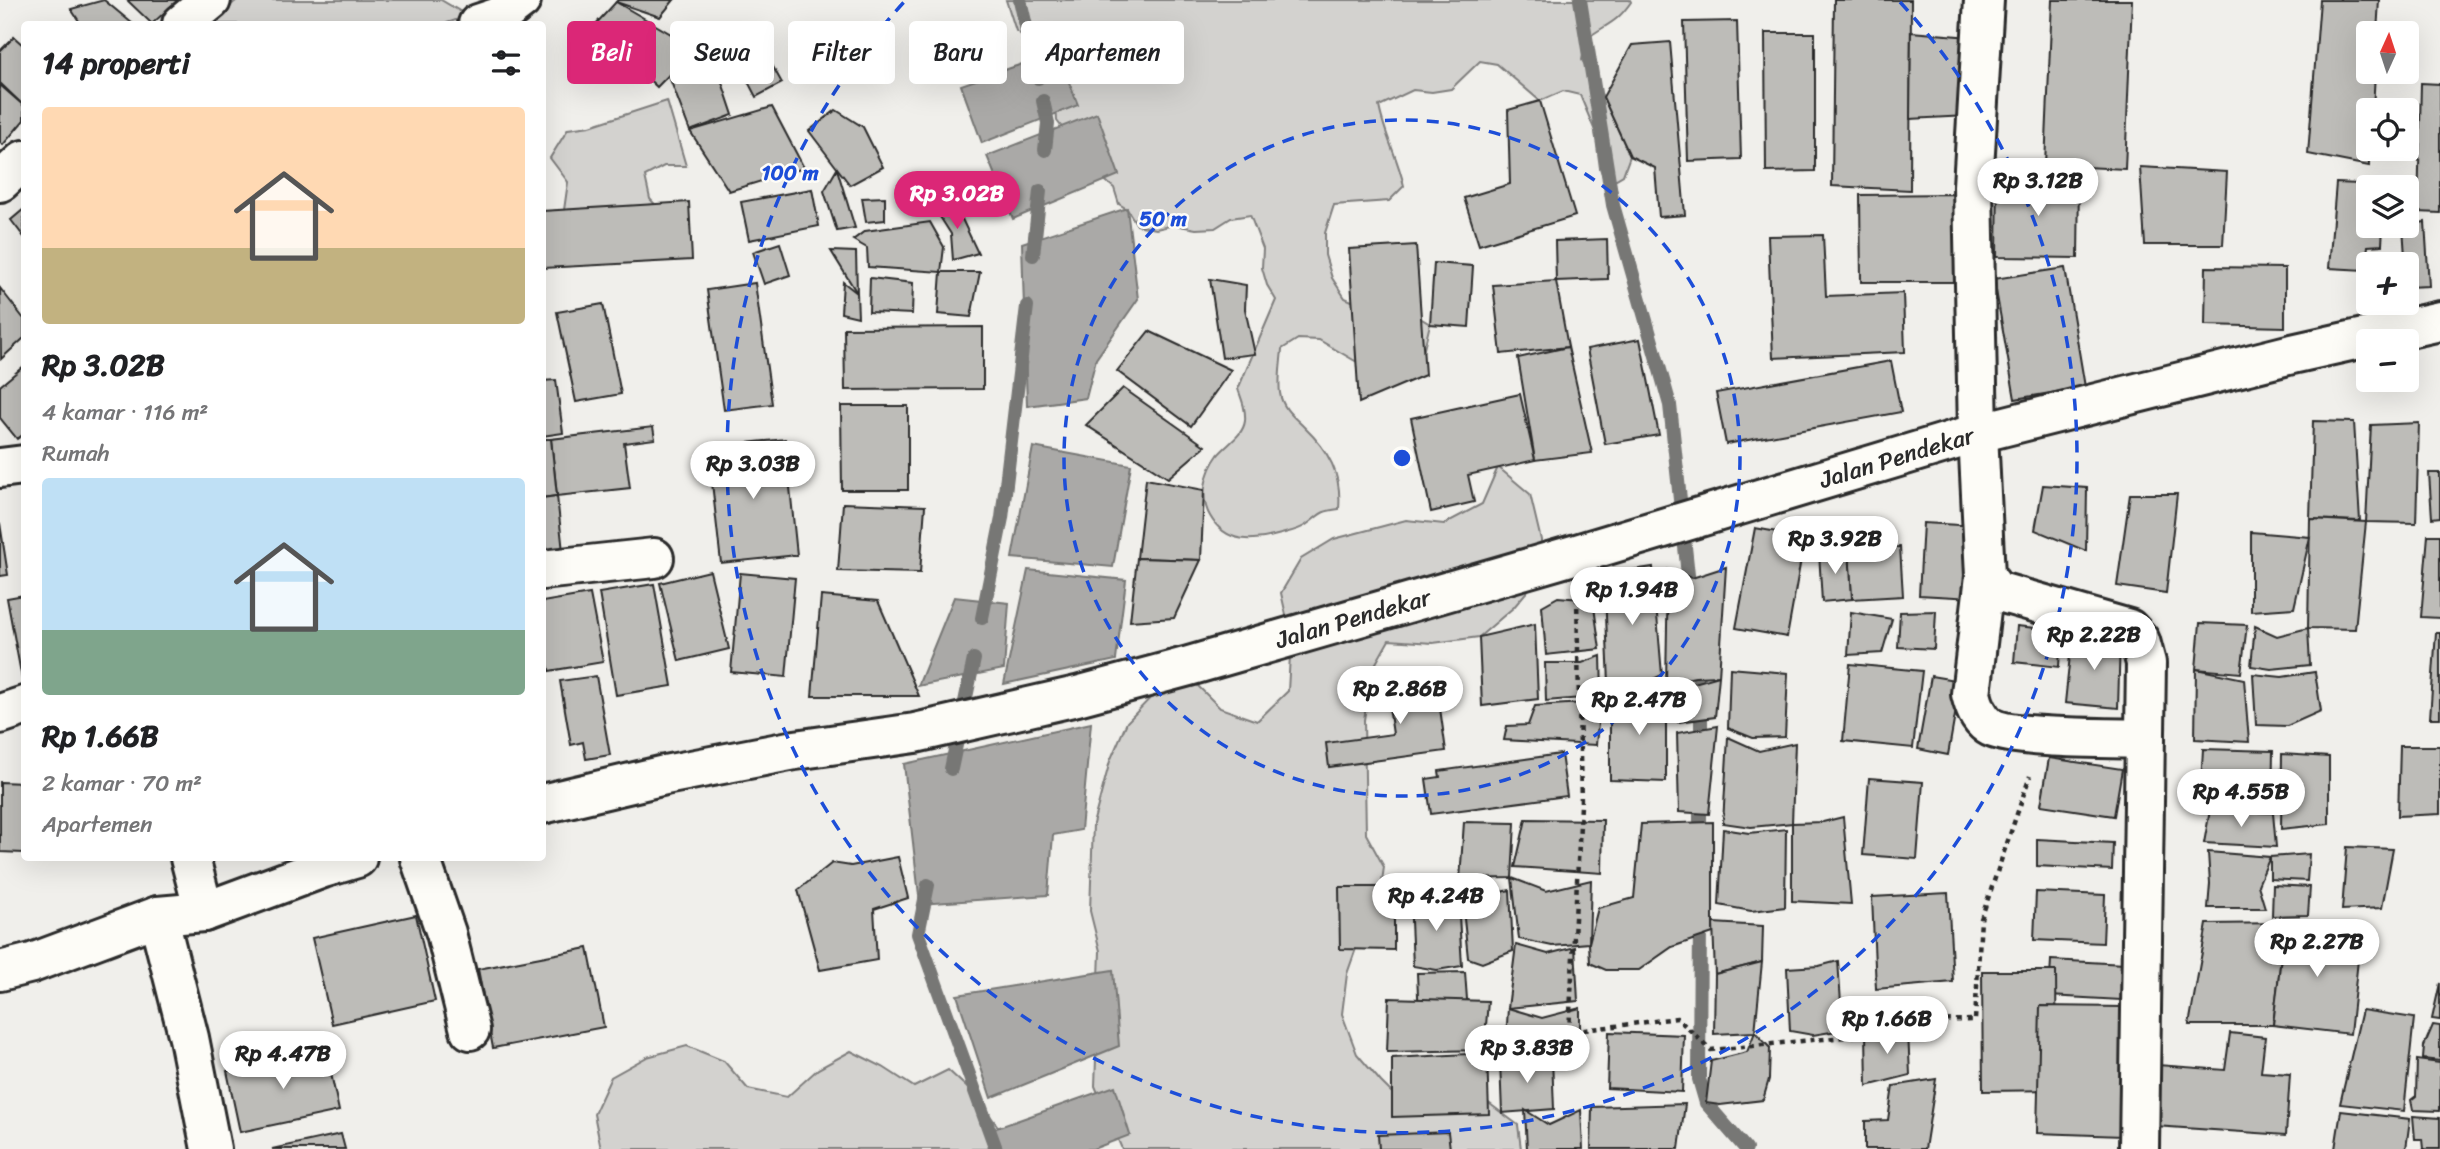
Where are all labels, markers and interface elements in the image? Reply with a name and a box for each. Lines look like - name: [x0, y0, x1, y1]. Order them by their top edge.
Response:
- chip: Beli: [567, 21, 656, 84]
- chip: Sewa: [670, 21, 774, 84]
- chip: Filter: [788, 21, 895, 84]
- chip: Baru: [909, 21, 1007, 84]
- chip: Apartemen: [1021, 21, 1184, 84]
- north arrow: [2356, 21, 2418, 84]
- map controls: [2356, 21, 2419, 392]
- text: 14 properti: [42, 36, 190, 90]
- icon: filters: [487, 44, 525, 82]
- button: locate: [2356, 98, 2419, 161]
- icon: home: [221, 153, 347, 279]
- text: 100 m: [761, 154, 819, 192]
- pin: Rp 3.12B: [1966, 158, 2110, 218]
- text: Rp 3.12B: [1993, 160, 2083, 201]
- pin: Rp 3.02B: [885, 172, 1029, 231]
- text: Rp 3.02B: [910, 173, 1004, 214]
- button: layers: [2356, 175, 2419, 238]
- text: 50 m: [1139, 200, 1188, 238]
- button: +: [2356, 252, 2419, 315]
- button: −: [2356, 329, 2419, 392]
- text: Rp 3.02B: [42, 338, 165, 392]
- text: 4 kamar · 116 m²: [42, 392, 208, 433]
- street label: Jalan Pendekar: [1813, 414, 1981, 501]
- text: Rumah: [42, 433, 110, 474]
- pin: Rp 3.03B: [681, 442, 825, 501]
- text: Rp 3.03B: [706, 443, 800, 484]
- centre of rings: [1390, 446, 1414, 470]
- pin: Rp 3.92B: [1763, 516, 1907, 576]
- text: Rp 3.92B: [1788, 518, 1882, 559]
- icon: home: [221, 524, 347, 650]
- pin: Rp 1.94B: [1560, 568, 1704, 627]
- text: Rp 1.94B: [1586, 569, 1678, 610]
- street label: Jalan Pendekar: [1270, 576, 1437, 661]
- pin: Rp 2.22B: [2022, 612, 2166, 672]
- text: Rp 2.22B: [2047, 614, 2141, 655]
- pin: Rp 2.86B: [1328, 666, 1472, 726]
- text: Rp 2.86B: [1353, 668, 1447, 709]
- pin: Rp 2.47B: [1567, 678, 1711, 737]
- text: Rp 2.47B: [1592, 679, 1686, 720]
- text: Rp 1.66B: [42, 709, 159, 763]
- text: 2 kamar · 70 m²: [42, 763, 202, 804]
- pin: Rp 4.55B: [2169, 770, 2313, 829]
- text: Rp 4.55B: [2193, 771, 2289, 812]
- text: Apartemen: [42, 804, 152, 845]
- pin: Rp 4.24B: [1364, 874, 1508, 933]
- text: Rp 4.24B: [1388, 875, 1484, 916]
- pin: Rp 2.27B: [2245, 920, 2389, 979]
- text: Rp 2.27B: [2270, 921, 2364, 962]
- pin: Rp 1.66B: [1815, 996, 1959, 1056]
- text: Rp 1.66B: [1842, 998, 1932, 1039]
- pin: Rp 3.83B: [1455, 1026, 1599, 1085]
- text: Rp 3.83B: [1481, 1027, 1573, 1068]
- pin: Rp 4.47B: [211, 1032, 355, 1091]
- text: Rp 4.47B: [235, 1033, 331, 1074]

